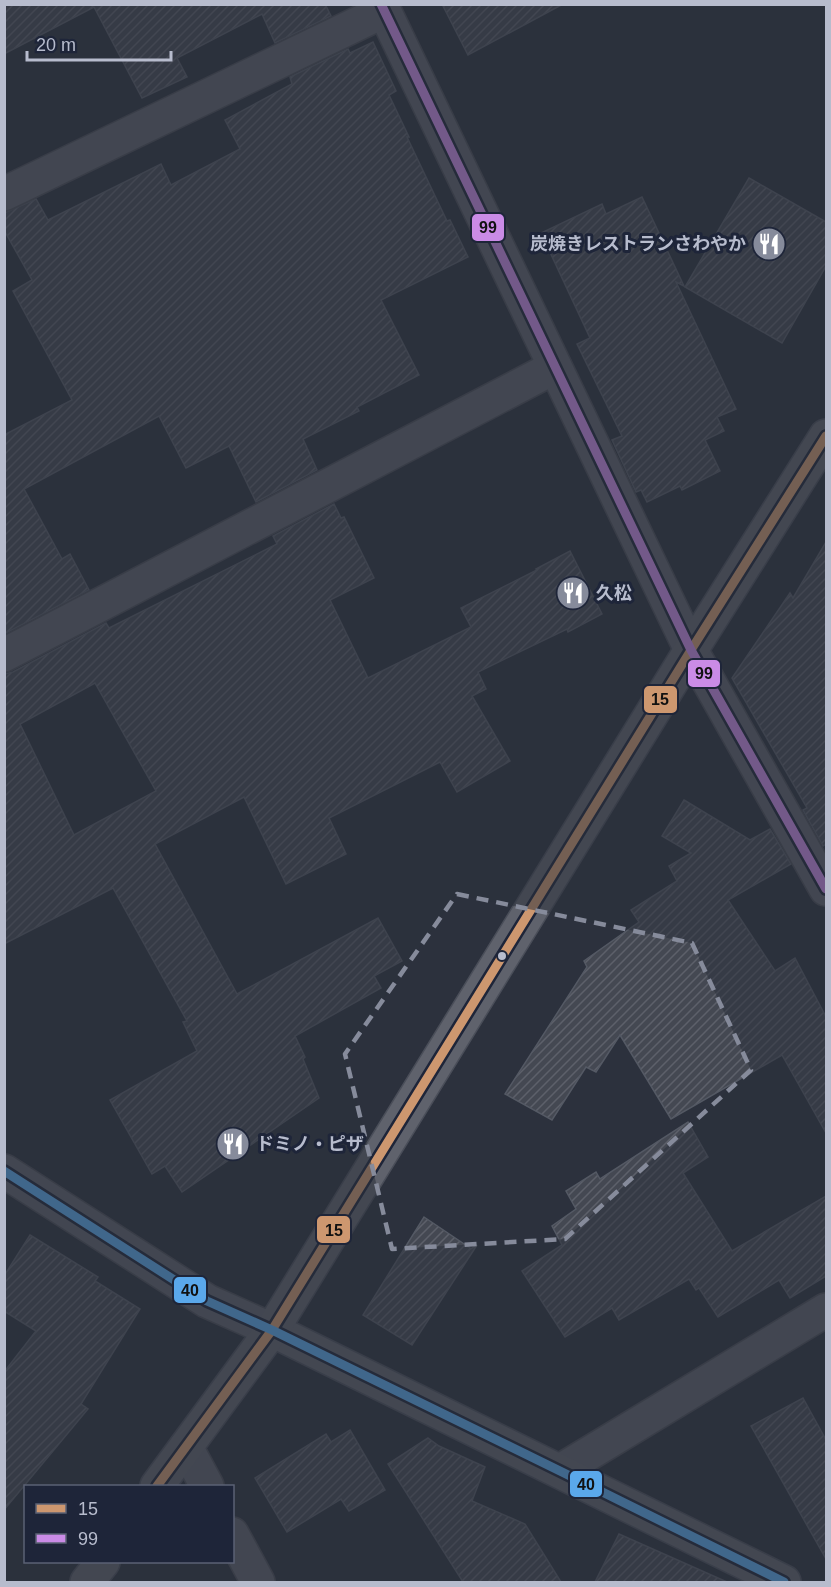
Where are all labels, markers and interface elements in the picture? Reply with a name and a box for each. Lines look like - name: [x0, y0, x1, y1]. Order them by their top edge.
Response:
- scale bar: [27, 24, 171, 62]
- text: 20 m: [36, 35, 76, 55]
- line badge: 99: [471, 213, 505, 242]
- text: 99: [479, 219, 497, 236]
- restaurant icon: 炭焼きレストランさわやか: [751, 226, 787, 262]
- place label: 炭焼きレストランさわやか: [530, 234, 746, 254]
- restaurant icon: 久松: [555, 575, 591, 611]
- place label: 久松: [596, 583, 632, 603]
- line badge: 99: [687, 659, 721, 688]
- text: 99: [695, 665, 713, 682]
- line badge: 15: [643, 685, 678, 714]
- text: 15: [651, 691, 669, 708]
- unlabelled marker: [496, 950, 508, 962]
- restaurant icon: ドミノ・ピザ: [215, 1126, 251, 1162]
- place label: ドミノ・ピザ: [256, 1134, 364, 1154]
- line badge: 15: [316, 1215, 351, 1244]
- text: 15: [325, 1222, 343, 1239]
- line badge: 40: [173, 1276, 207, 1304]
- text: 40: [181, 1282, 199, 1299]
- line badge: 40: [569, 1470, 603, 1498]
- text: 40: [577, 1476, 595, 1493]
- legend: [24, 1485, 234, 1563]
- text: 15: [78, 1499, 98, 1519]
- text: 99: [78, 1529, 98, 1549]

